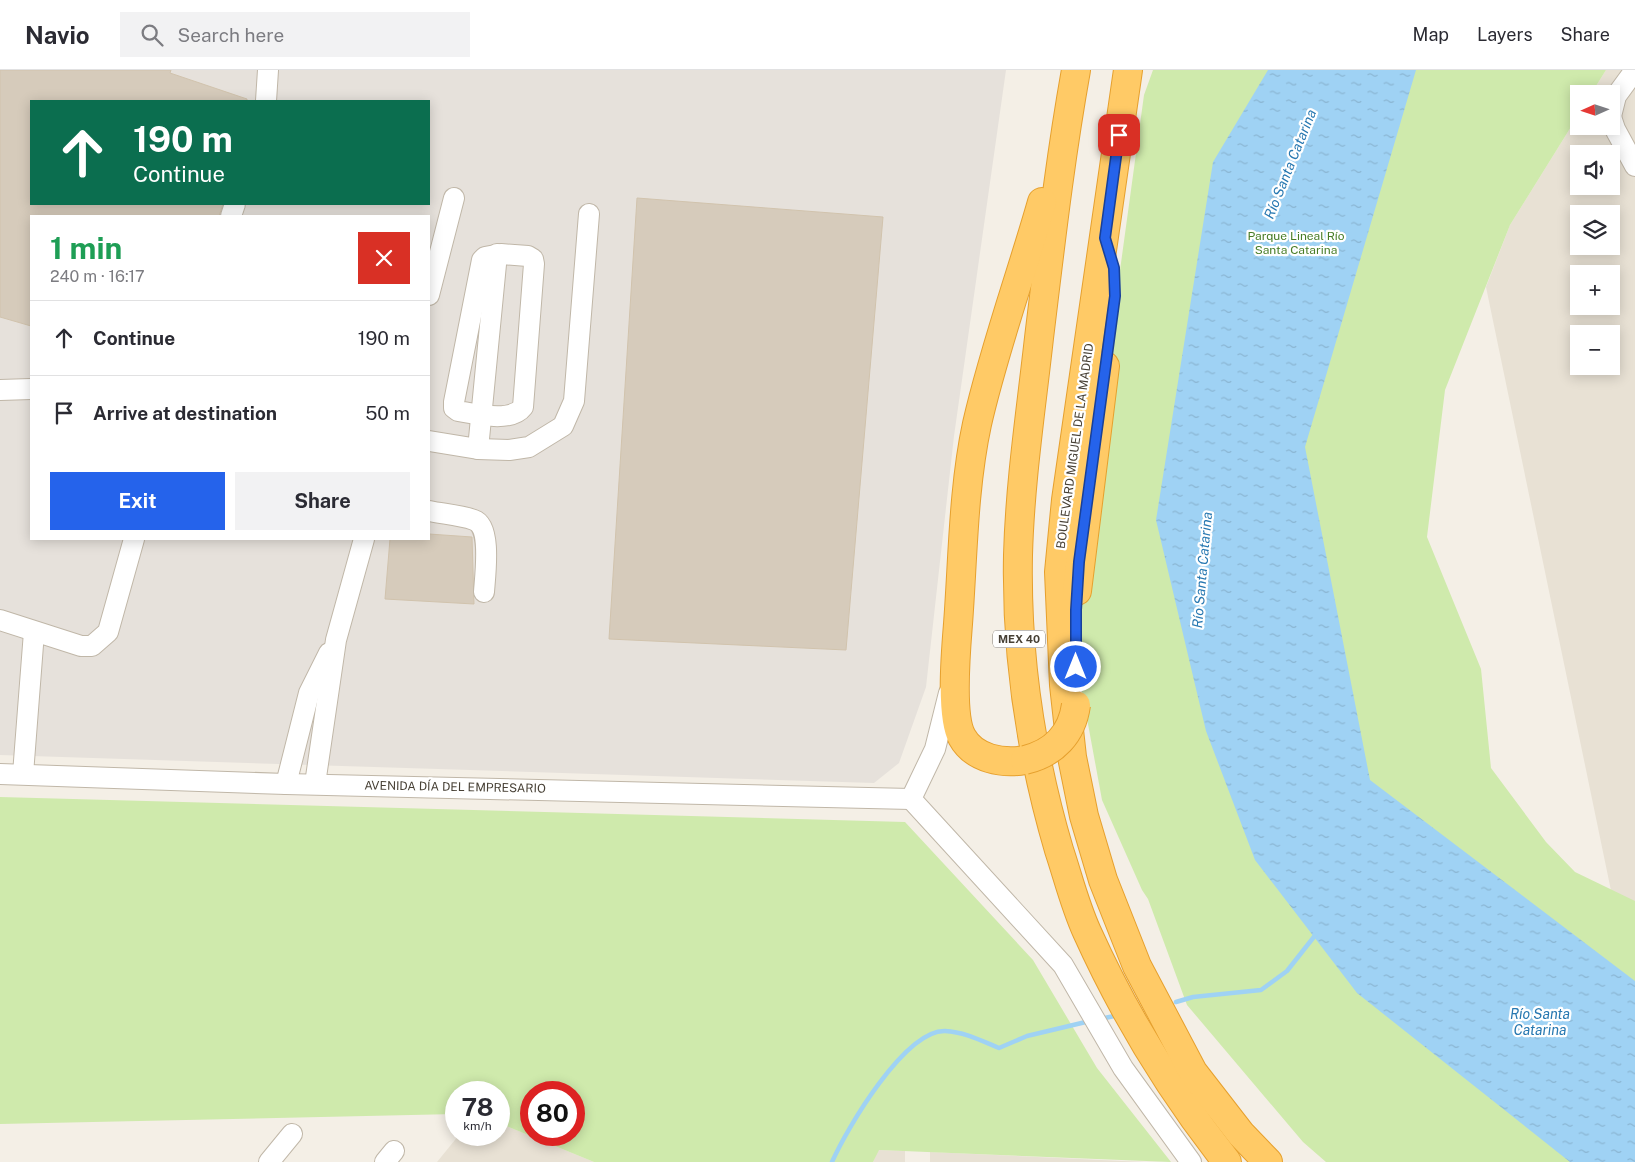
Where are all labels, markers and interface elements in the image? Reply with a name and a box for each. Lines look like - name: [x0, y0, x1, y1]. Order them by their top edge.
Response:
- search box: [120, 12, 470, 57]
- text: Navio: [25, 21, 90, 49]
- icon: search: [138, 21, 166, 49]
- text: Search here: [178, 24, 284, 46]
- text: Map: [1413, 24, 1449, 45]
- text: Layers: [1477, 24, 1533, 45]
- text: Share: [1561, 24, 1610, 45]
- north arrow: [1570, 85, 1620, 135]
- map controls: [1570, 85, 1620, 375]
- water label: Río Santa Catarina: [1261, 107, 1319, 221]
- pin: [1098, 114, 1140, 156]
- text: 190 m: [133, 119, 233, 160]
- icon: ahead: [50, 120, 115, 185]
- icon: arrive: [1105, 121, 1133, 149]
- button: sound: [1570, 145, 1620, 195]
- text: Continue: [133, 161, 225, 187]
- button: layers: [1570, 205, 1620, 255]
- park label: Parque Lineal Río Santa Catarina: [1247, 229, 1345, 257]
- text: 1 min: [50, 230, 122, 266]
- button: close: [358, 232, 410, 284]
- button: +: [1570, 265, 1620, 315]
- text: 240 m · 16:17: [50, 267, 145, 286]
- icon: ahead: [50, 324, 78, 352]
- button: −: [1570, 325, 1620, 375]
- text: Continue: [93, 327, 175, 349]
- text: 190 m: [358, 327, 410, 349]
- street label: BOULEVARD MIGUEL DE LA MADRID: [1054, 342, 1096, 550]
- icon: arrive: [50, 399, 78, 427]
- text: Arrive at destination: [93, 402, 277, 424]
- text: 50 m: [365, 402, 410, 424]
- button: Exit: [50, 472, 225, 530]
- button: Share: [235, 472, 410, 530]
- water label: Río Santa Catarina: [1189, 511, 1215, 629]
- road number: MEX 40: [993, 630, 1045, 648]
- position arrow: [1049, 640, 1101, 692]
- street label: AVENIDA DÍA DEL EMPRESARIO: [364, 778, 546, 796]
- water label: Río Santa Catarina: [1510, 1006, 1570, 1038]
- speed limit sign: 80: [520, 1081, 585, 1146]
- text: 78: [461, 1092, 494, 1122]
- text: km/h: [463, 1119, 492, 1133]

